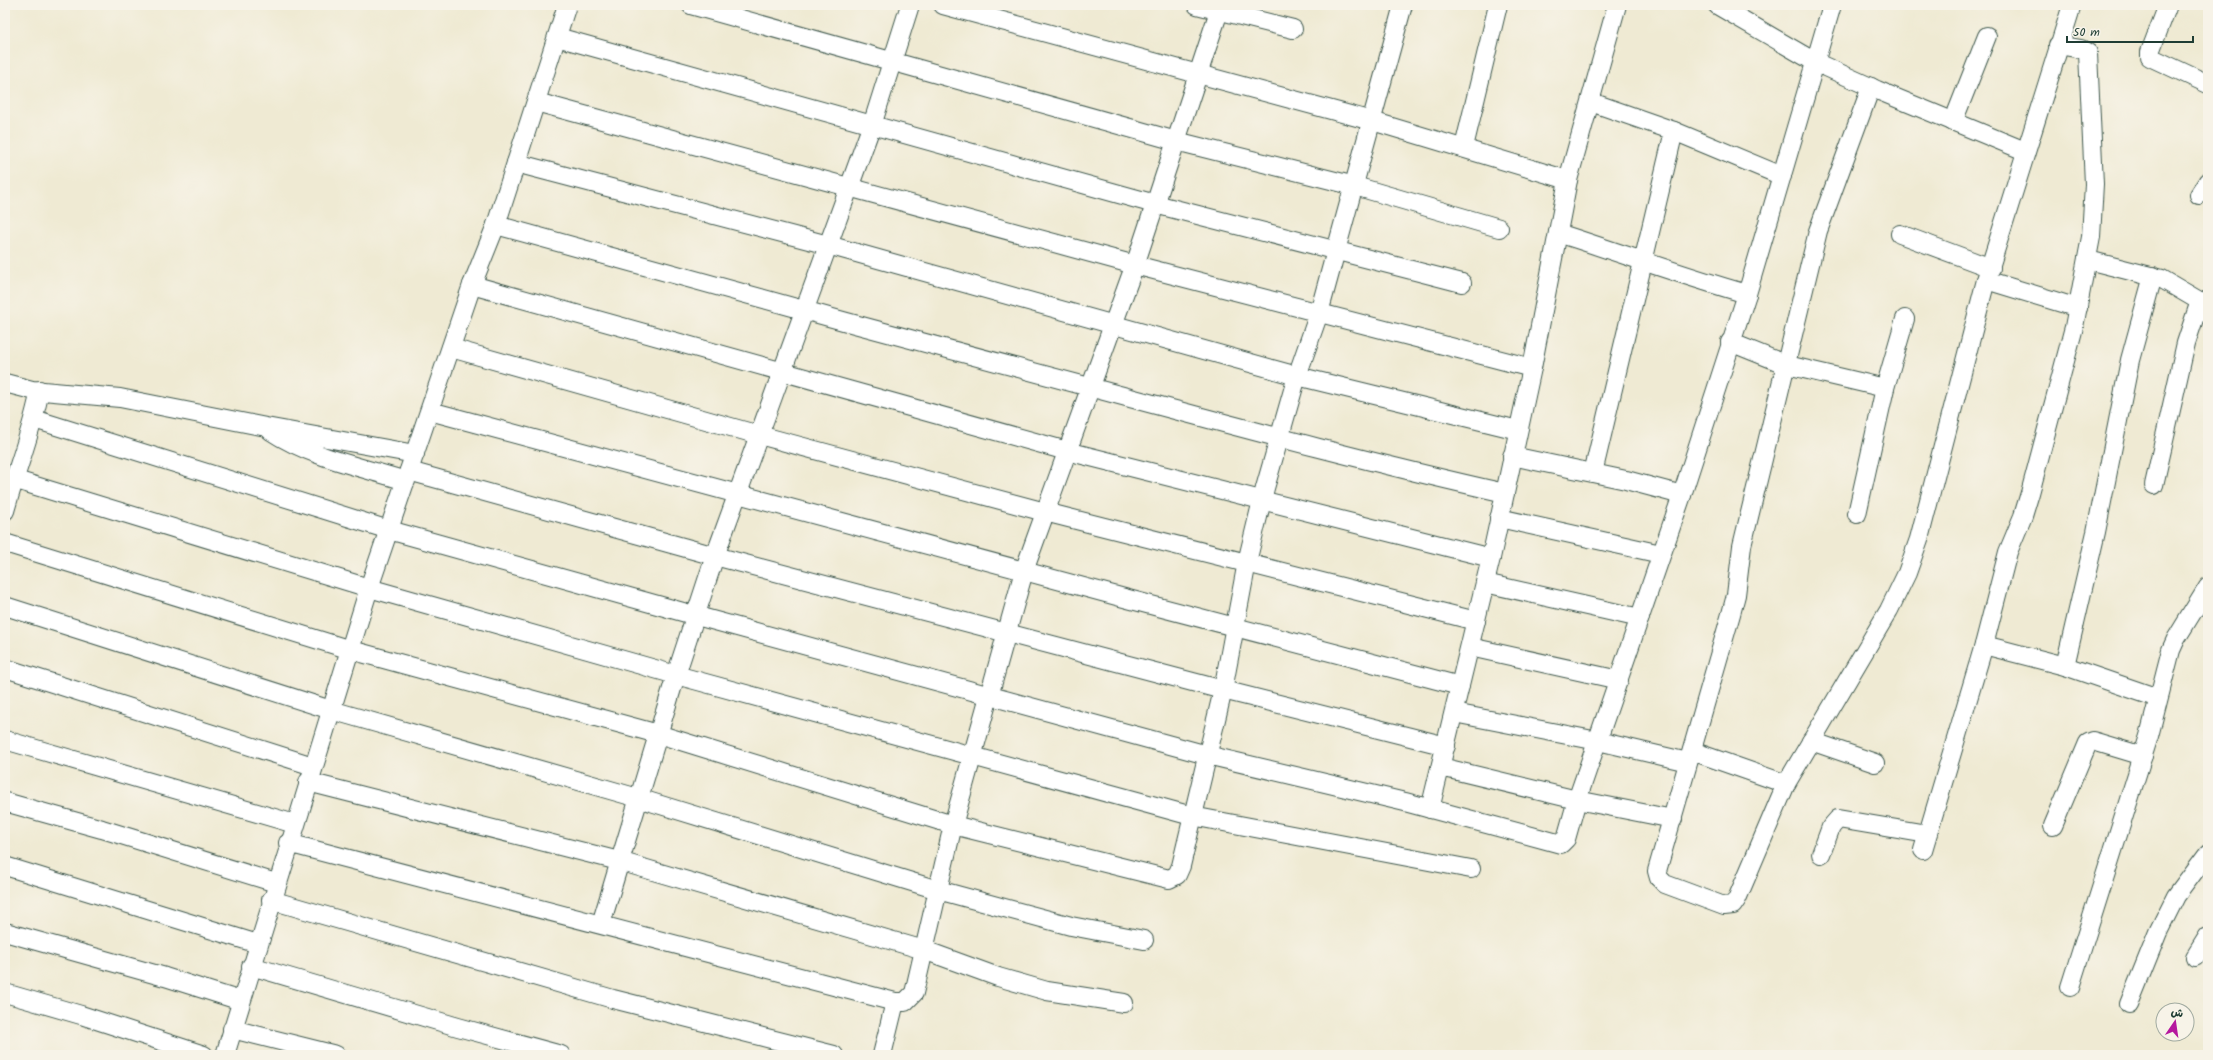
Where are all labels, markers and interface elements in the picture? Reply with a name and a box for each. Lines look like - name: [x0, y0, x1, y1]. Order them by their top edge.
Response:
- scale bar: [2067, 18, 2193, 44]
- text: 50 m: [2073, 23, 2100, 42]
- north arrow: [2155, 1002, 2195, 1042]
- text: ش: [2169, 1003, 2185, 1023]

